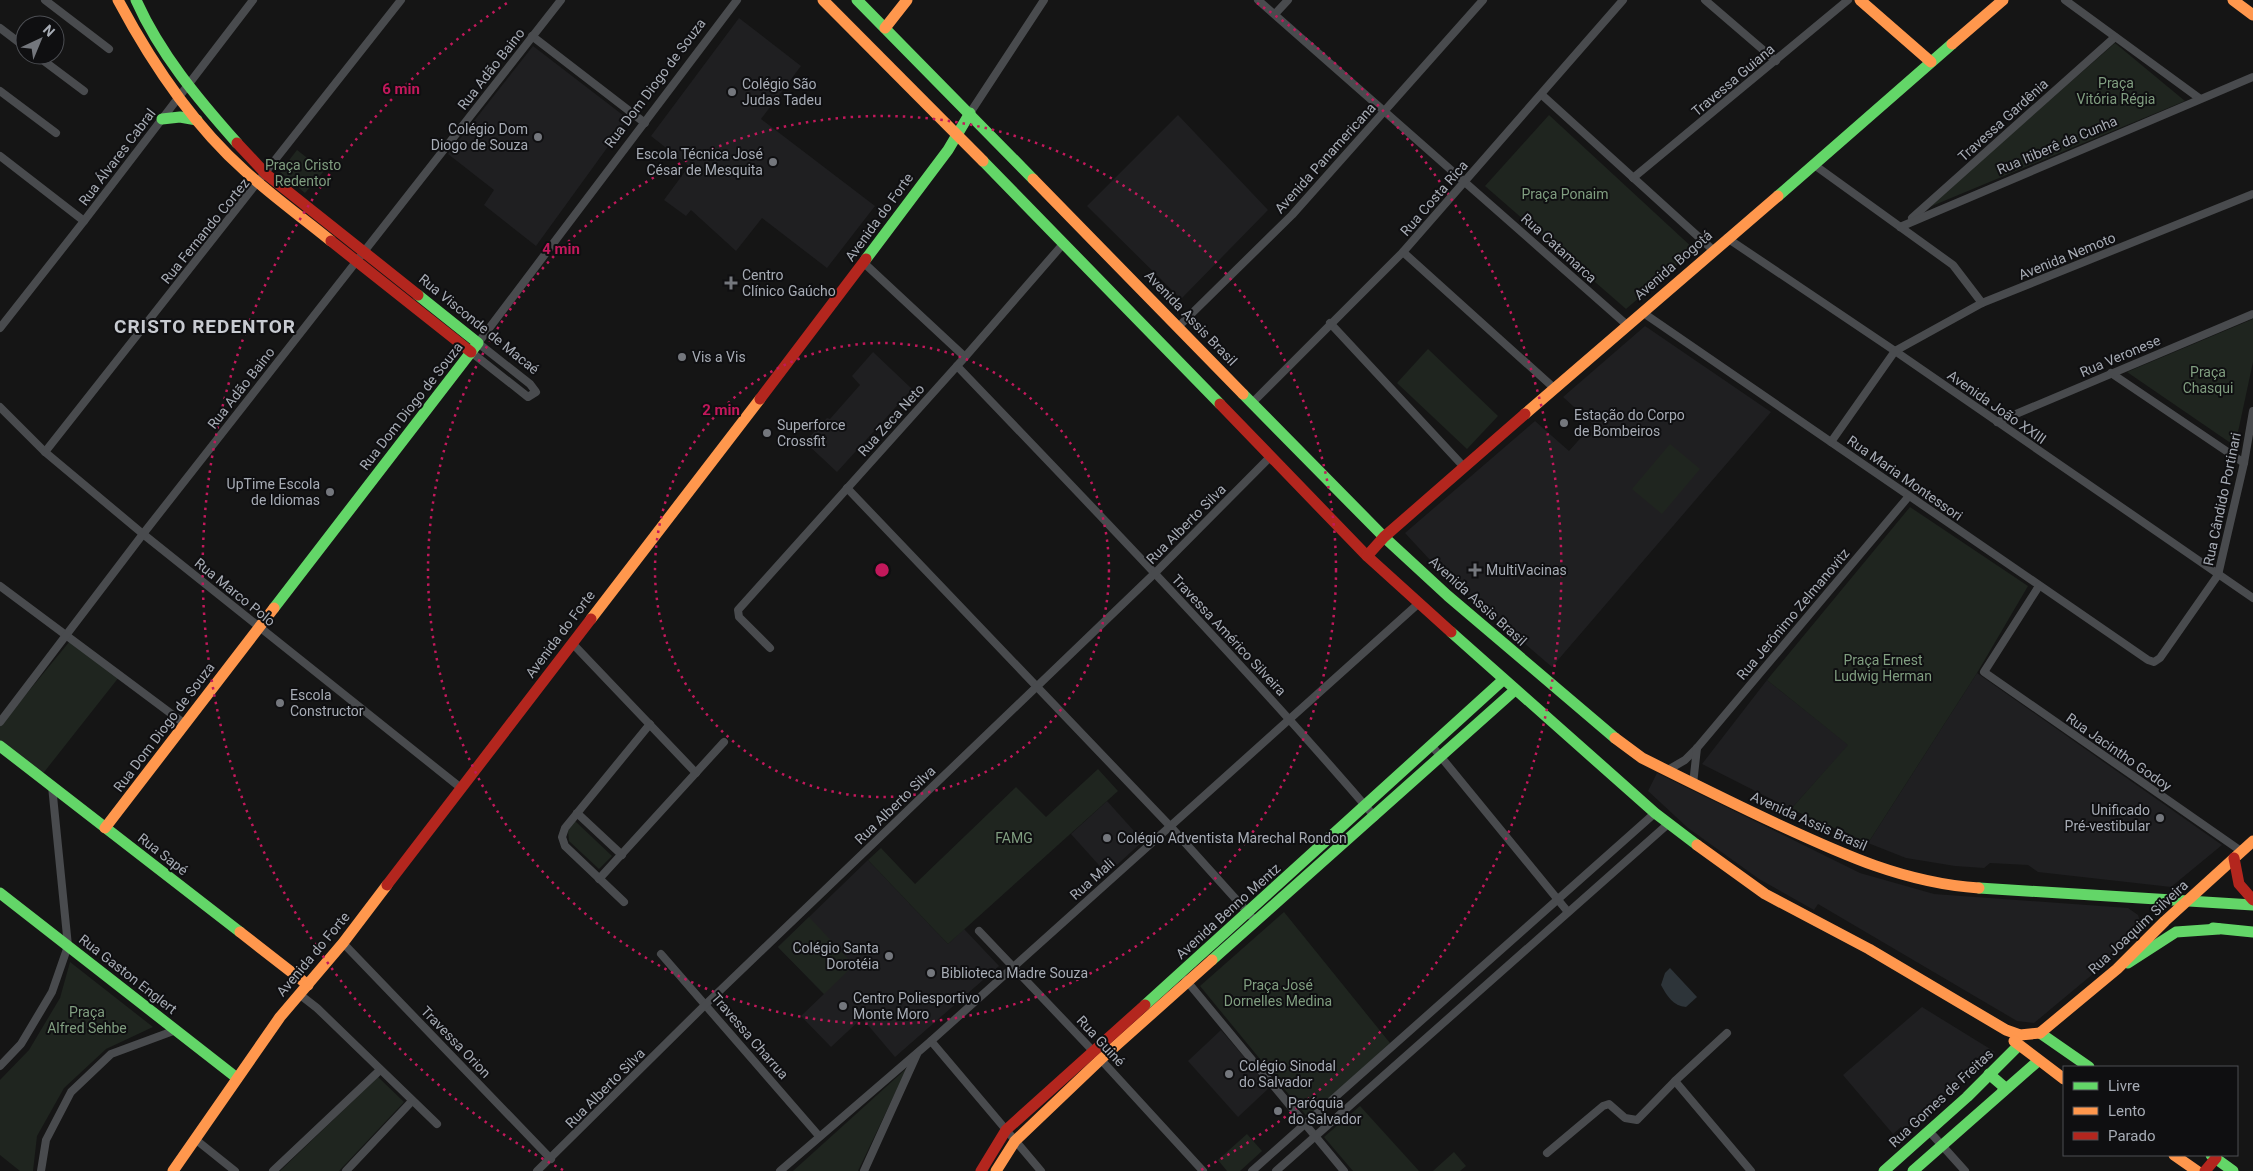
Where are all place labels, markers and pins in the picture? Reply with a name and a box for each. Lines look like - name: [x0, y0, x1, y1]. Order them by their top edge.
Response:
- place label: Colégio São Judas Tadeu: [742, 76, 822, 108]
- marker: Colégio São Judas Tadeu: [726, 86, 738, 98]
- place label: Colégio Dom Diogo de Souza: [431, 121, 528, 153]
- marker: Colégio Dom Diogo de Souza: [532, 131, 544, 143]
- place label: Escola Técnica José César de Mesquita: [636, 146, 763, 178]
- marker: Escola Técnica José César de Mesquita: [767, 156, 779, 168]
- place label: Centro Clínico Gaúcho: [742, 267, 836, 299]
- marker: Centro Clínico Gaúcho: [724, 276, 738, 290]
- place label: Vis a Vis: [692, 349, 746, 365]
- marker: Vis a Vis: [676, 351, 688, 363]
- place label: Estação do Corpo de Bombeiros: [1574, 407, 1685, 439]
- place label: Superforce Crossfit: [777, 417, 845, 449]
- marker: Estação do Corpo de Bombeiros: [1558, 417, 1570, 429]
- marker: Superforce Crossfit: [761, 427, 773, 439]
- place label: UpTime Escola de Idiomas: [227, 476, 320, 508]
- marker: UpTime Escola de Idiomas: [324, 486, 336, 498]
- centre of rings: [873, 561, 891, 579]
- place label: MultiVacinas: [1486, 562, 1567, 578]
- marker: MultiVacinas: [1468, 563, 1482, 577]
- place label: Escola Constructor: [290, 687, 364, 719]
- marker: Escola Constructor: [274, 697, 286, 709]
- place label: Unificado Pré-vestibular: [2065, 802, 2150, 834]
- marker: Unificado Pré-vestibular: [2154, 812, 2166, 824]
- place label: Colégio Adventista Marechal Rondon: [1117, 830, 1347, 846]
- marker: Colégio Adventista Marechal Rondon: [1101, 832, 1113, 844]
- place label: Colégio Santa Dorotéia: [792, 940, 879, 972]
- marker: Colégio Santa Dorotéia: [883, 950, 895, 962]
- place label: Biblioteca Madre Souza: [941, 965, 1088, 981]
- marker: Biblioteca Madre Souza: [925, 967, 937, 979]
- place label: Centro Poliesportivo Monte Moro: [853, 990, 980, 1022]
- marker: Centro Poliesportivo Monte Moro: [837, 1000, 849, 1012]
- place label: Colégio Sinodal do Salvador: [1239, 1058, 1336, 1090]
- marker: Colégio Sinodal do Salvador: [1223, 1068, 1235, 1080]
- place label: Paróquia do Salvador: [1288, 1095, 1362, 1127]
- marker: Paróquia do Salvador: [1272, 1105, 1284, 1117]

